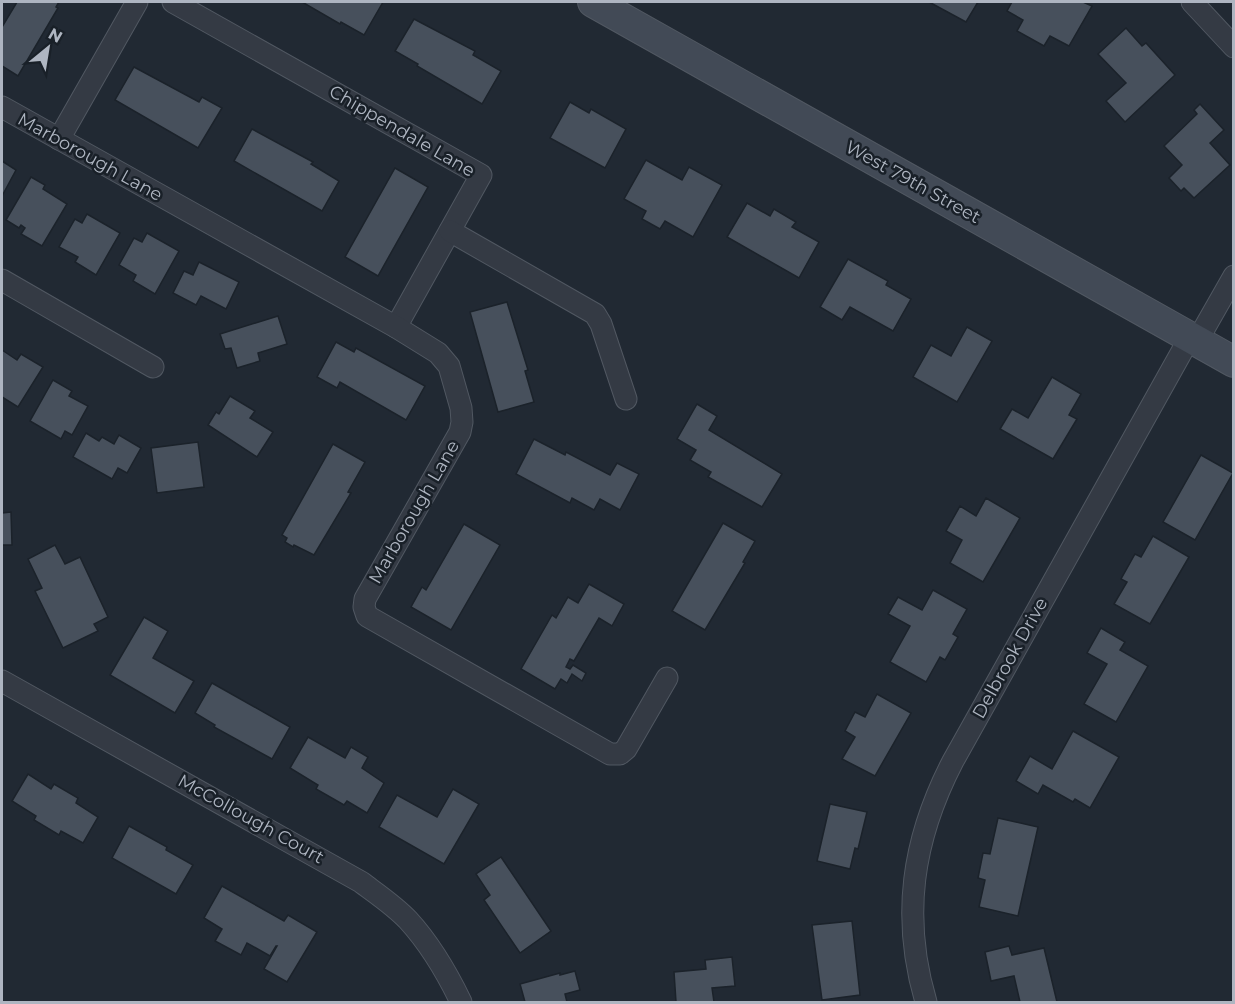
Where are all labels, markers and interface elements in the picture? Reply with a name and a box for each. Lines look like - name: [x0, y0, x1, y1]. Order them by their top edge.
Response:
- north arrow: [18, 18, 78, 78]
- text: N: [45, 24, 66, 47]
- street label: Chippendale Lane: [325, 80, 479, 182]
- street label: Marborough Lane: [14, 108, 166, 206]
- street label: West 79th Street: [842, 136, 984, 228]
- street label: Marborough Lane: [364, 436, 464, 588]
- street label: Delbrook Drive: [968, 594, 1052, 722]
- street label: McCollough Court: [174, 770, 328, 868]

